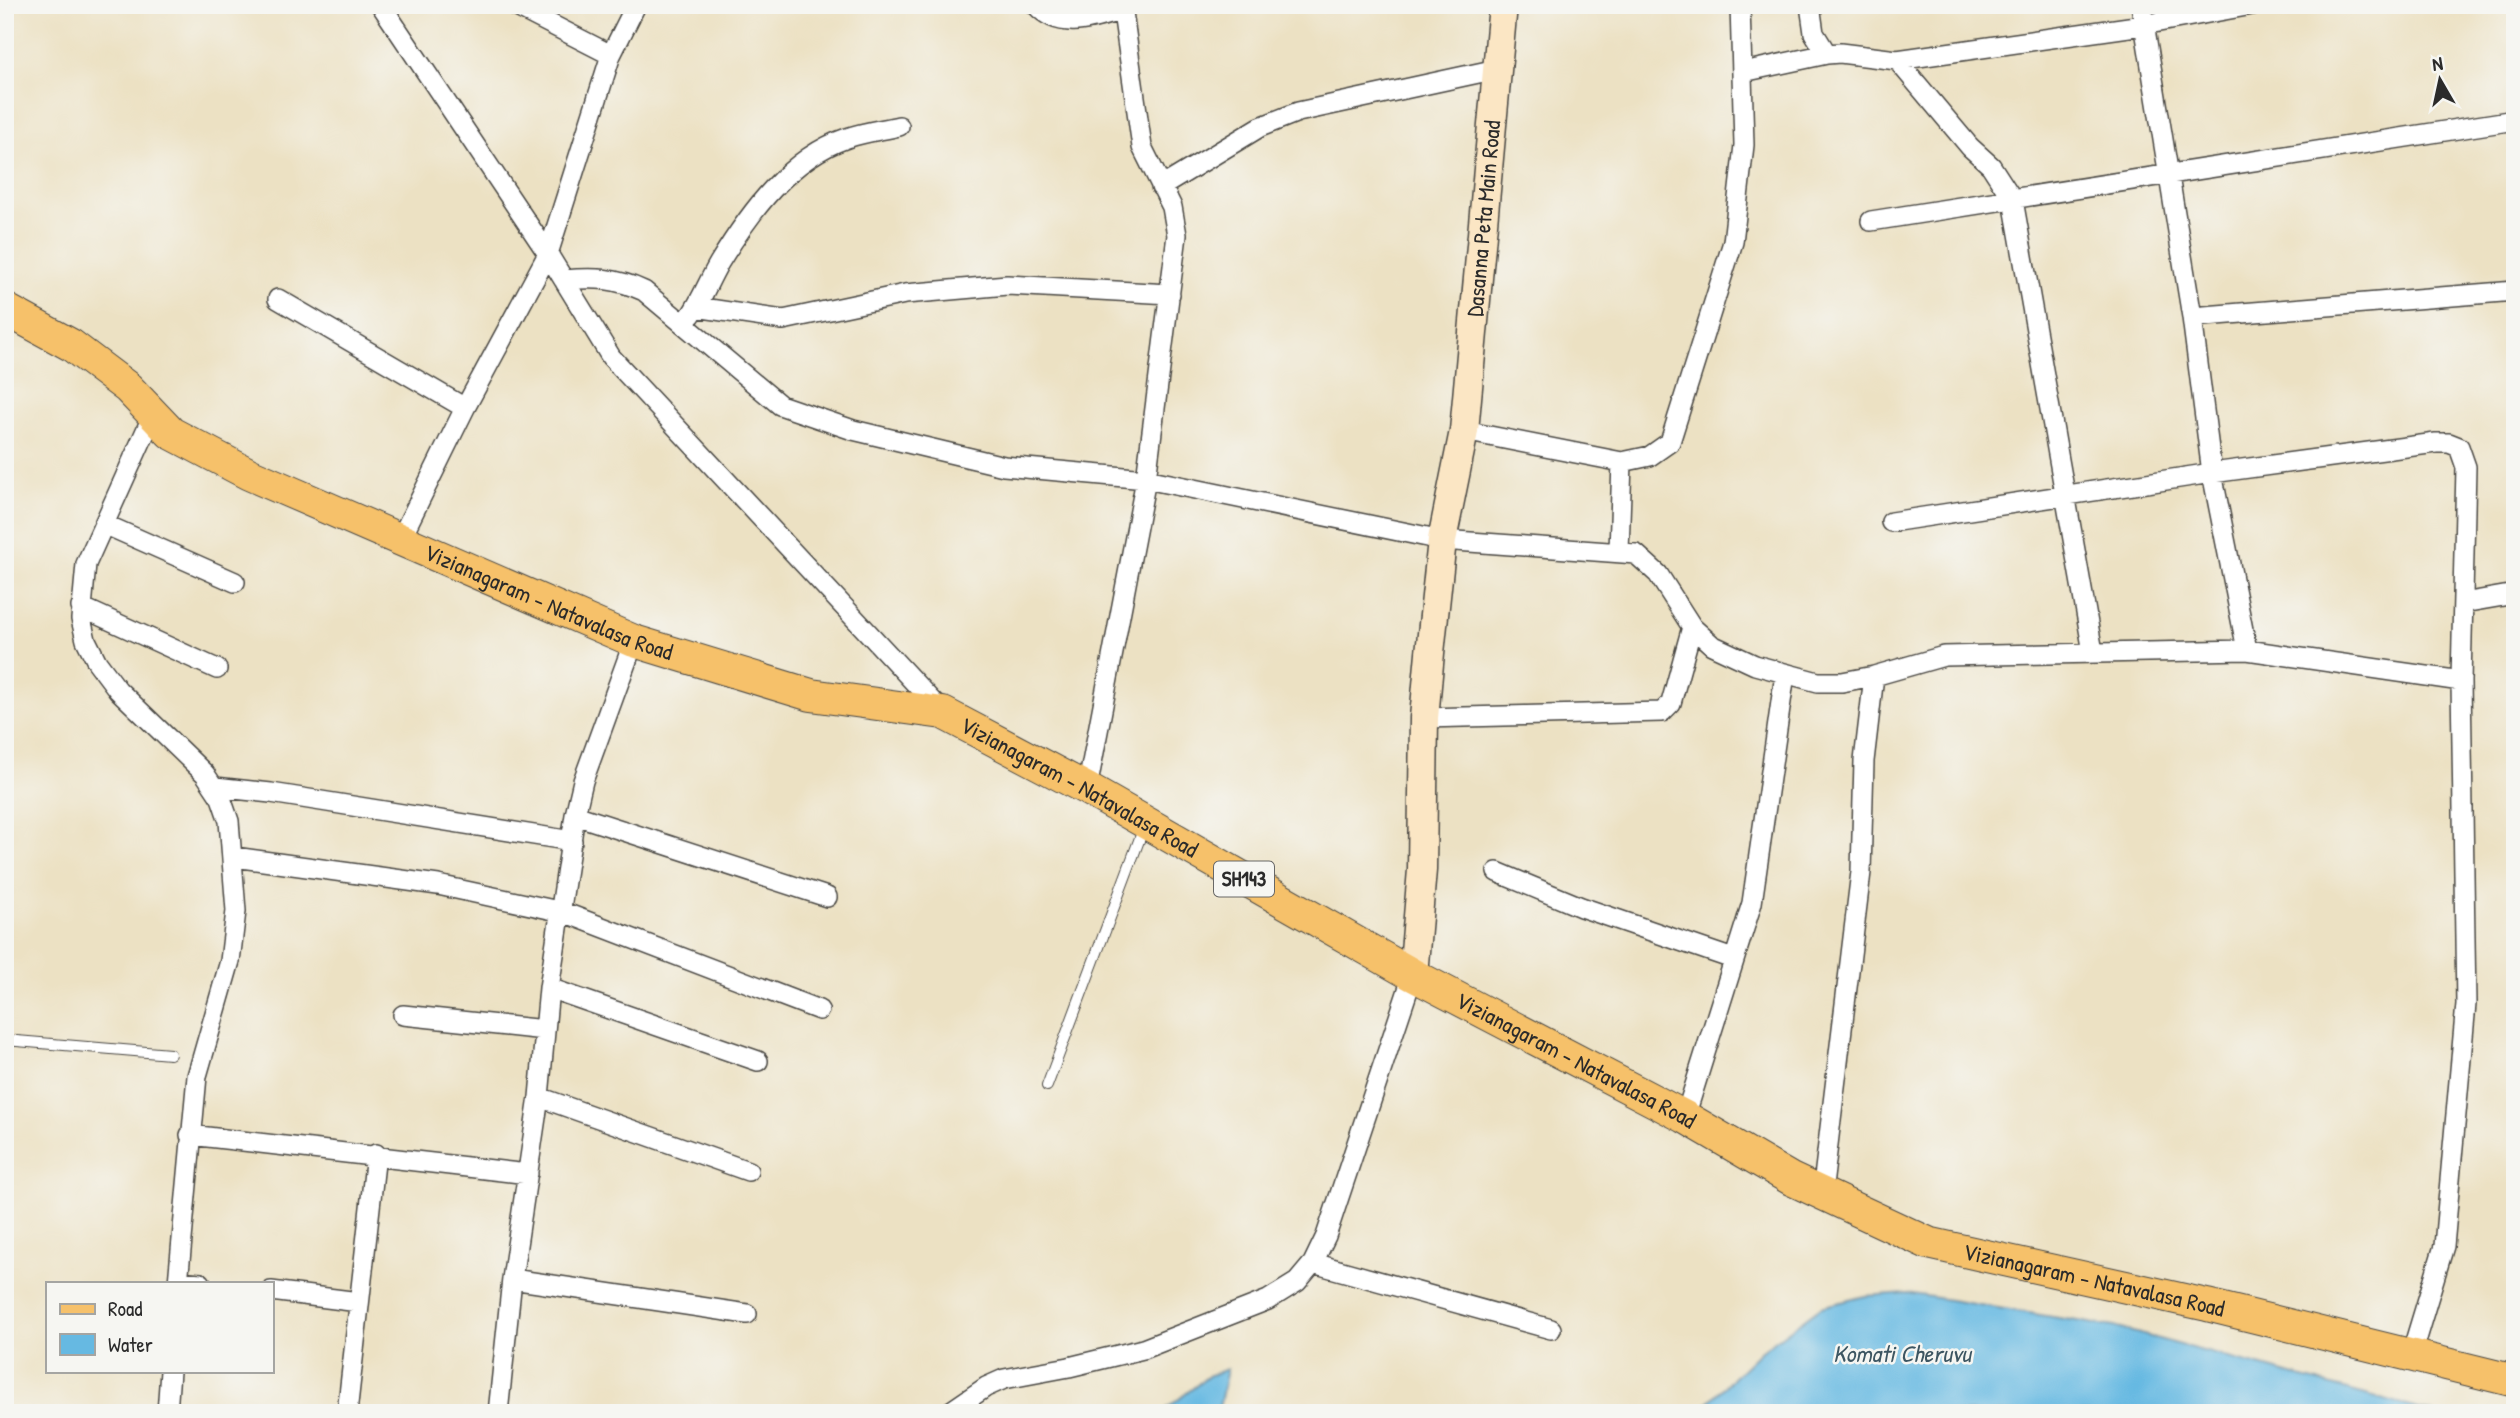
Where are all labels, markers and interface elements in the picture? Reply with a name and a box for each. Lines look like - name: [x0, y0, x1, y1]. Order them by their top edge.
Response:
- north arrow: [2404, 46, 2474, 116]
- text: N: [2430, 50, 2444, 77]
- street label: Dasanna Peta Main Road: [1459, 119, 1507, 318]
- street label: Vizianagaram - Natavalasa Road: [420, 536, 677, 667]
- street label: Vizianagaram - Natavalasa Road: [955, 709, 1204, 864]
- road number: SH143: [1214, 862, 1274, 896]
- street label: Vizianagaram - Natavalasa Road: [1451, 984, 1702, 1135]
- street label: Vizianagaram - Natavalasa Road: [1961, 1235, 2228, 1324]
- legend: [46, 1282, 273, 1372]
- text: Road: [108, 1294, 142, 1323]
- text: Water: [108, 1330, 153, 1359]
- water label: Komati Cheruvu: [1833, 1337, 1973, 1369]

